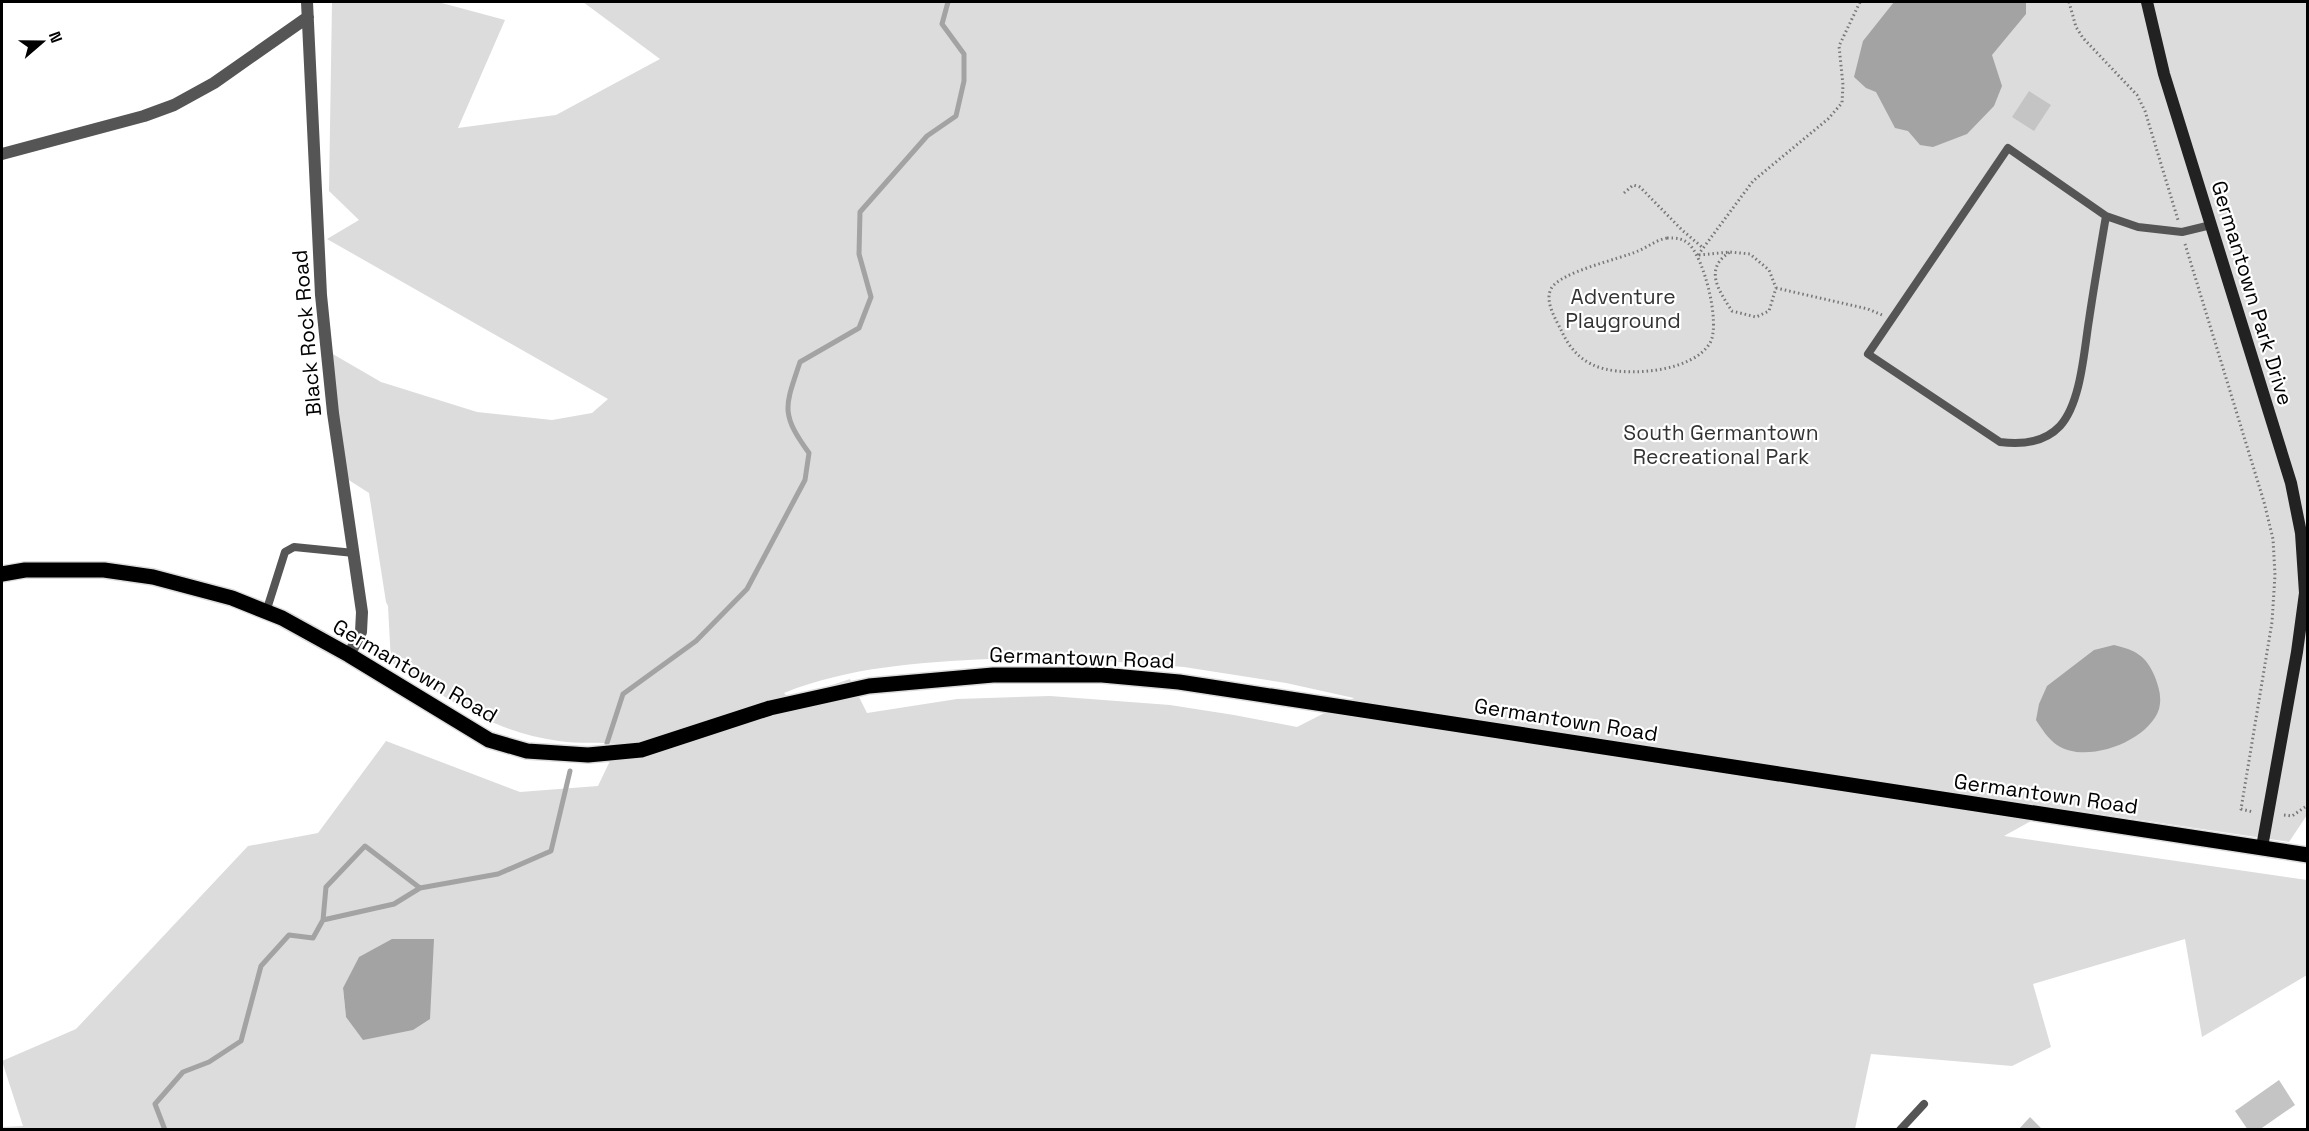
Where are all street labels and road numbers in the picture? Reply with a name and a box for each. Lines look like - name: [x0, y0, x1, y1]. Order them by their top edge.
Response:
- street label: Germantown Park Drive: [2205, 177, 2300, 408]
- street label: Black Rock Road: [286, 249, 327, 417]
- street label: Germantown Road: [328, 612, 502, 729]
- street label: Germantown Road: [989, 641, 1175, 674]
- street label: Germantown Road: [1472, 692, 1660, 747]
- street label: Germantown Road: [1952, 767, 2140, 820]

